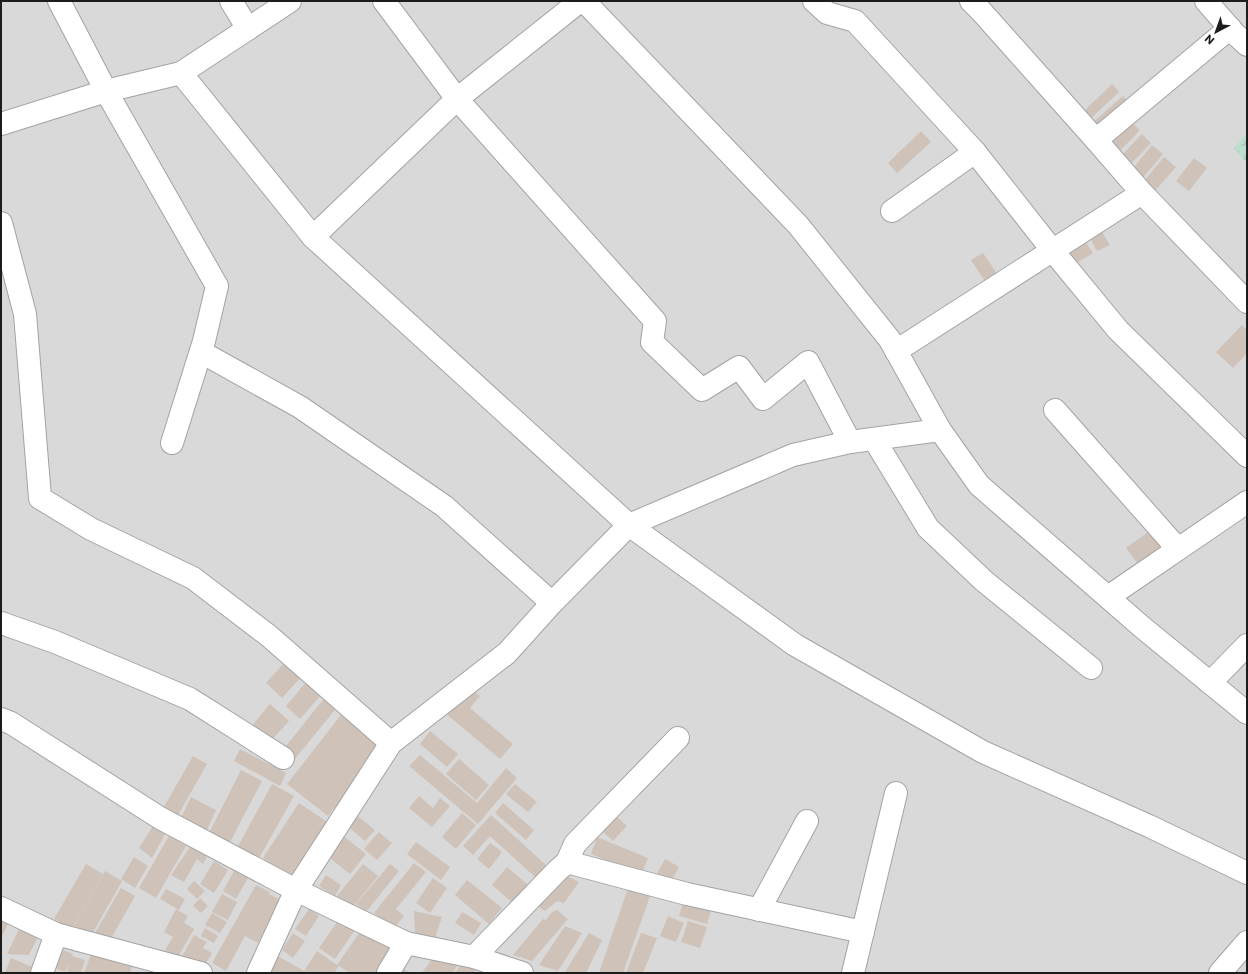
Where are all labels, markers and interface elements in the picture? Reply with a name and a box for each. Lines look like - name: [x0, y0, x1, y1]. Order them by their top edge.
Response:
- north arrow: [1196, 12, 1236, 52]
- text: N: [1202, 32, 1216, 48]

